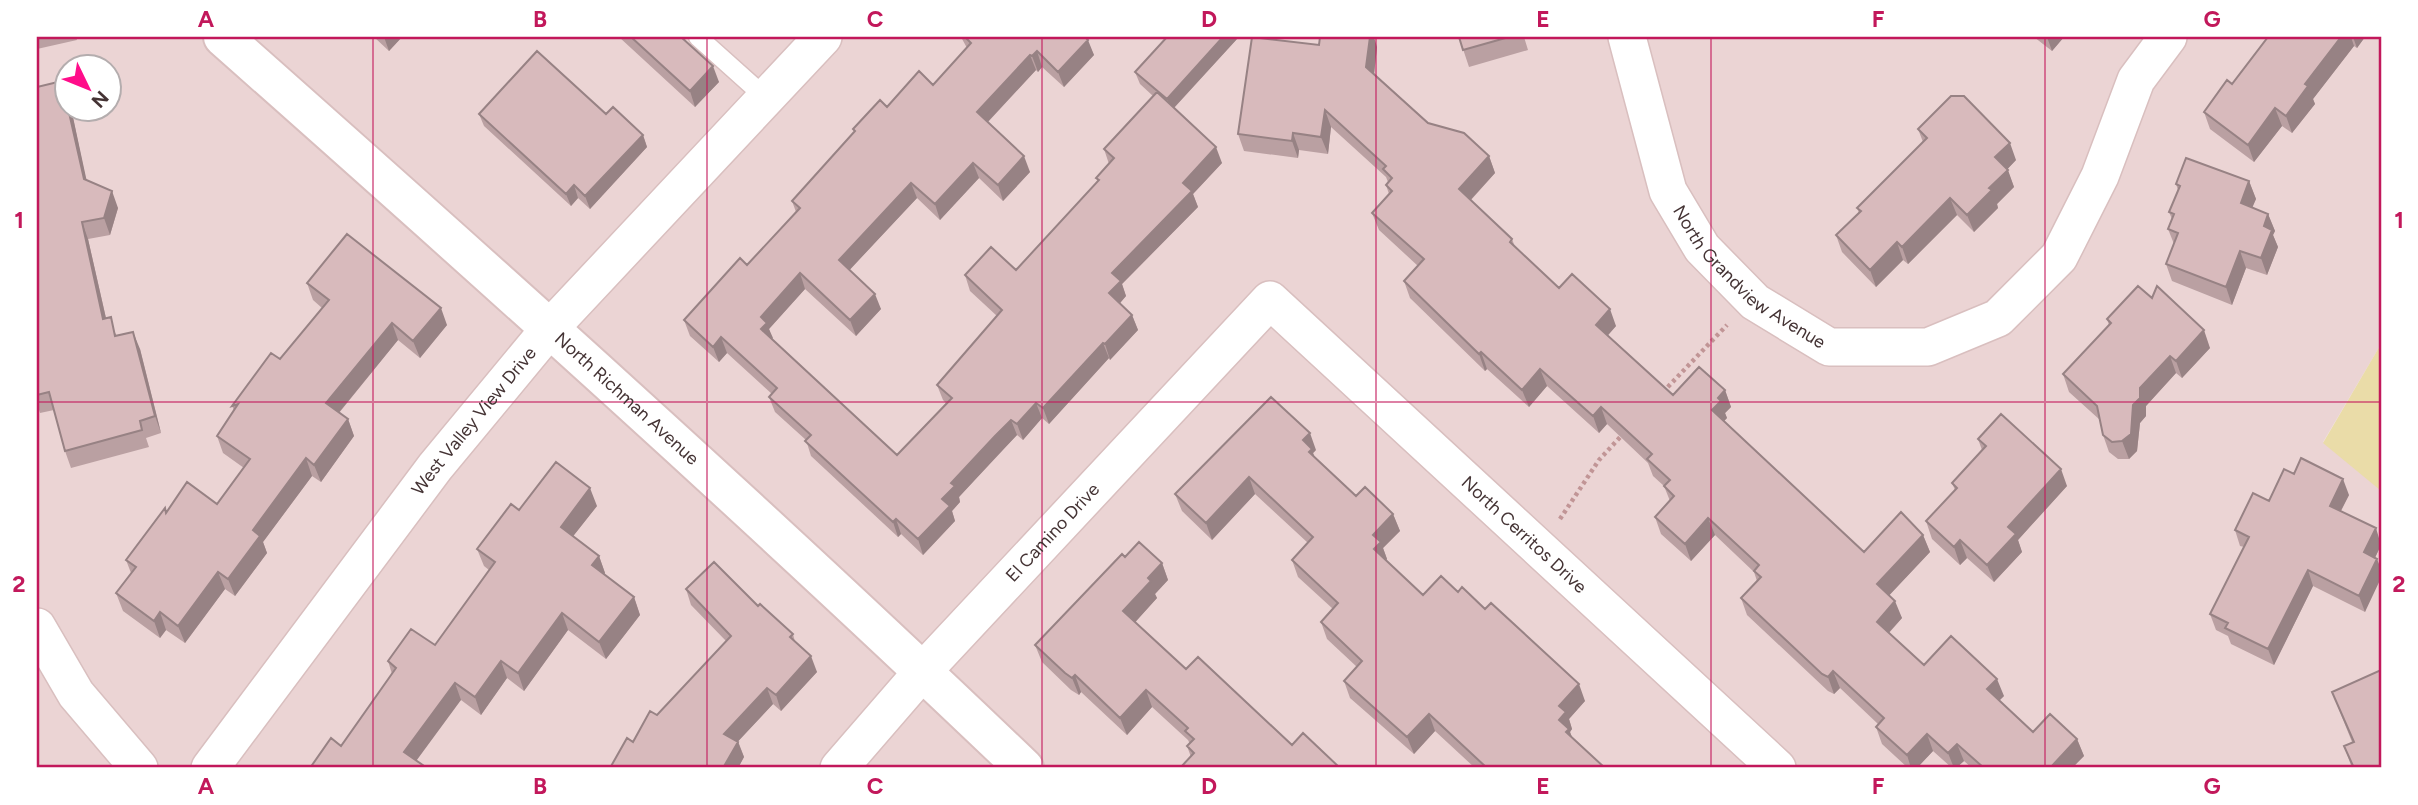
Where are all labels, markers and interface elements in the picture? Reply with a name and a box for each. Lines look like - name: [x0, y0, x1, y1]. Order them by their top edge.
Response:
- text: A: [198, 5, 215, 33]
- text: B: [533, 5, 547, 33]
- text: C: [867, 5, 884, 33]
- text: D: [1201, 5, 1217, 33]
- text: E: [1536, 5, 1550, 33]
- text: F: [1872, 5, 1885, 33]
- text: G: [2203, 5, 2221, 33]
- north arrow: [52, 52, 122, 122]
- text: N: [87, 86, 113, 112]
- street label: North Grandview Avenue: [1668, 201, 1830, 353]
- text: 1: [14, 206, 24, 234]
- text: 1: [2394, 206, 2404, 234]
- street label: North Richman Avenue: [550, 328, 704, 470]
- street label: West Valley View Drive: [407, 342, 541, 499]
- street label: North Cerritos Drive: [1457, 471, 1591, 598]
- street label: El Camino Drive: [1001, 478, 1104, 586]
- text: 2: [12, 570, 26, 598]
- text: 2: [2392, 570, 2406, 598]
- text: A: [198, 772, 215, 800]
- text: B: [533, 772, 547, 800]
- text: C: [867, 772, 884, 800]
- text: D: [1201, 772, 1217, 800]
- text: E: [1536, 772, 1550, 800]
- text: F: [1872, 772, 1885, 800]
- text: G: [2203, 772, 2221, 800]

